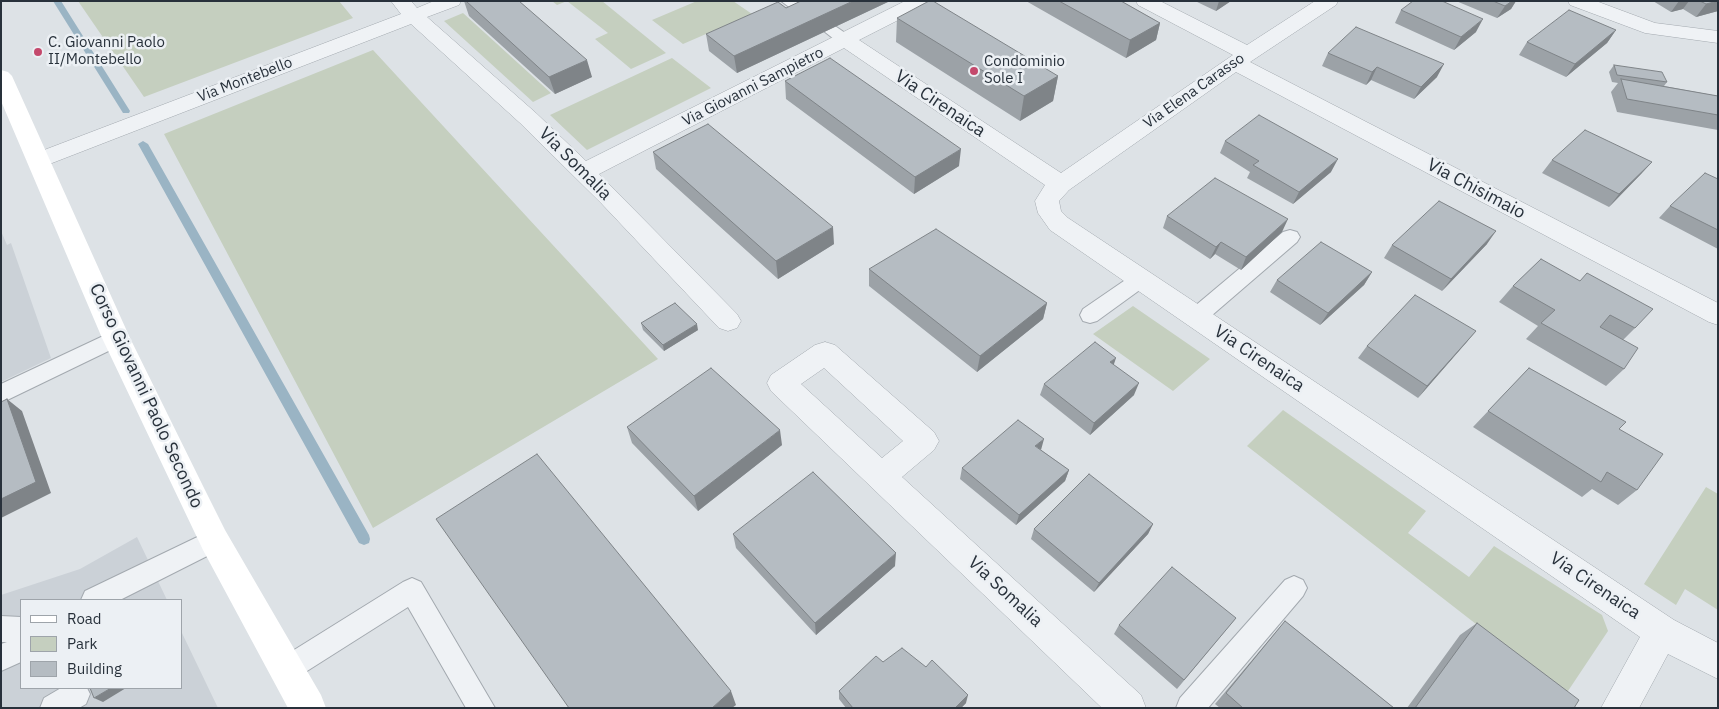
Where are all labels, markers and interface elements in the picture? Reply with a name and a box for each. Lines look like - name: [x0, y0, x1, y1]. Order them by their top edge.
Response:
- place label: C. Giovanni Paolo II/Montebello: [48, 34, 165, 69]
- street label: Via Giovanni Sampietro: [679, 44, 827, 130]
- marker: C. Giovanni Paolo II/Montebello: [32, 46, 44, 58]
- street label: Via Elena Carasso: [1140, 49, 1248, 133]
- place label: Condominio Sole I: [984, 53, 1065, 88]
- street label: Via Montebello: [195, 54, 295, 106]
- marker: Condominio Sole I: [968, 65, 980, 77]
- street label: Via Cirenaica: [891, 66, 989, 142]
- street label: Via Somalia: [534, 123, 616, 205]
- street label: Via Chisimaio: [1423, 154, 1529, 224]
- street label: Corso Giovanni Paolo Secondo: [84, 280, 208, 512]
- street label: Via Cirenaica: [1210, 321, 1308, 397]
- street label: Via Cirenaica: [1546, 548, 1644, 624]
- street label: Via Somalia: [963, 552, 1047, 632]
- legend: [20, 599, 182, 689]
- text: Road: [67, 609, 102, 628]
- text: Park: [67, 634, 97, 653]
- text: Building: [67, 659, 122, 678]

